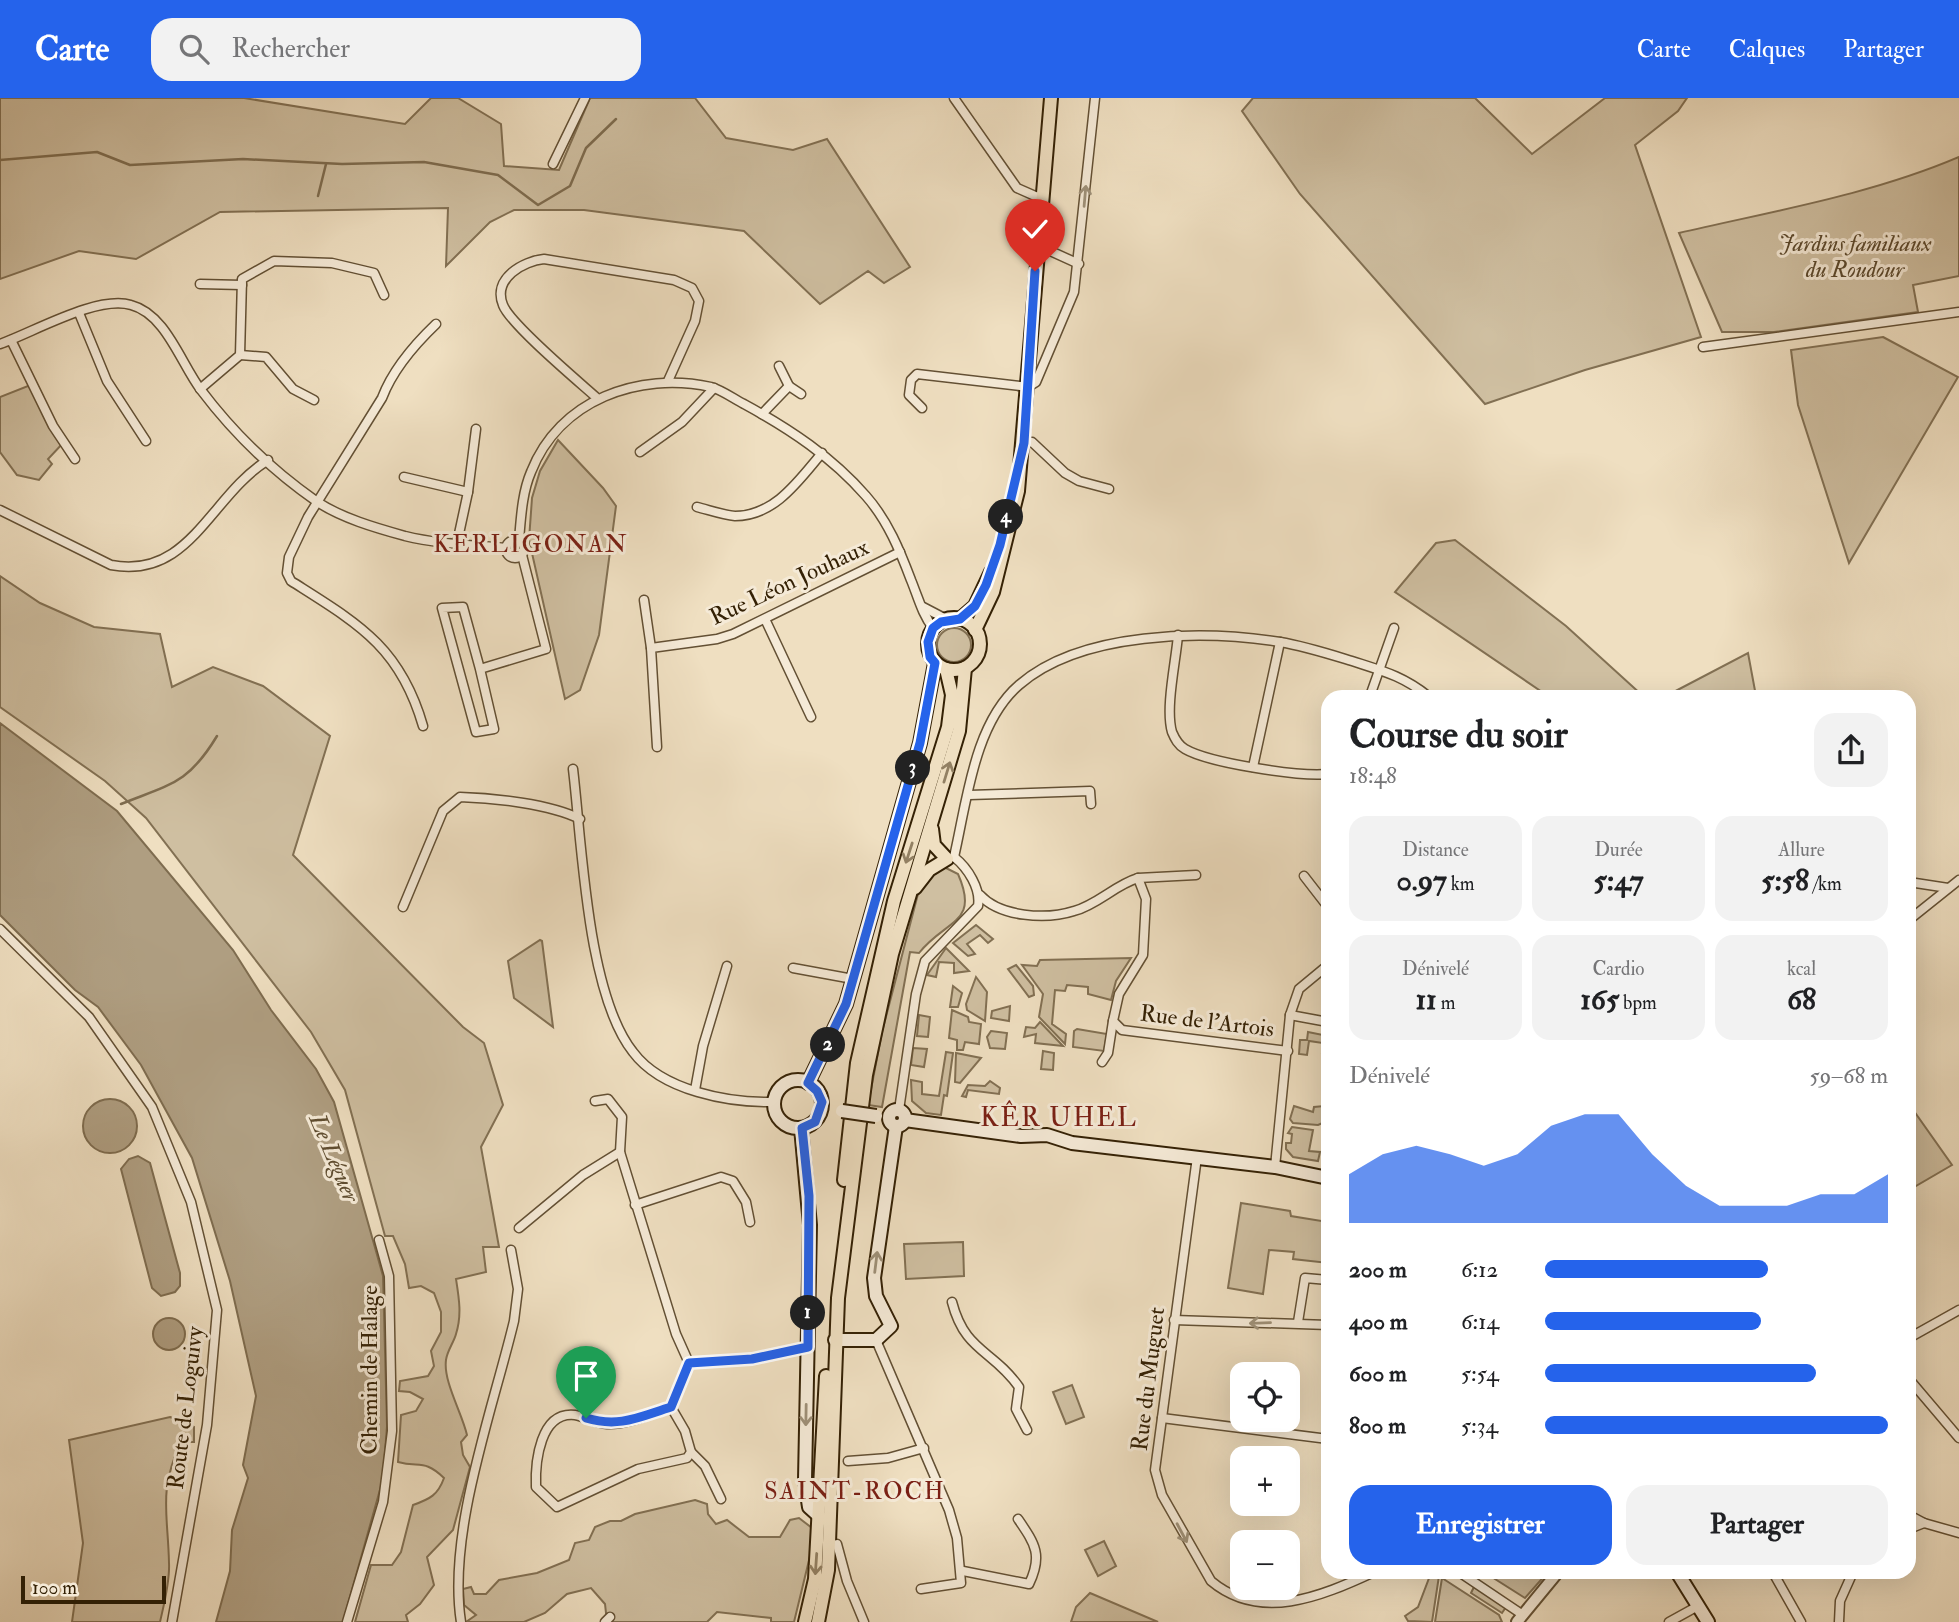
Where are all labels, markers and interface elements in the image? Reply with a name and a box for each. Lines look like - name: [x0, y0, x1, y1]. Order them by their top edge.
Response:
- search box: [151, 18, 641, 81]
- text: Carte: [35, 29, 109, 70]
- icon: search: [175, 30, 213, 68]
- text: Rechercher: [231, 33, 350, 65]
- text: Carte: [1637, 34, 1691, 65]
- text: Calques: [1729, 34, 1805, 65]
- text: Partager: [1843, 34, 1924, 65]
- one-way arrow: [1079, 185, 1092, 208]
- pin: [1005, 199, 1065, 271]
- icon: check: [1016, 210, 1054, 248]
- park label: Jardins familiaux du Roudour: [1779, 229, 1931, 284]
- pin: 4: [988, 500, 1024, 534]
- text: 4: [1000, 504, 1011, 528]
- district label: KERLIGONAN: [433, 529, 629, 560]
- street label: Rue Léon Jouhaux: [705, 532, 873, 632]
- text: Course du soir: [1349, 711, 1568, 759]
- button: share: [1814, 713, 1888, 787]
- pin: 3: [895, 750, 930, 786]
- text: 3: [909, 755, 916, 779]
- text: 18:48: [1349, 761, 1397, 790]
- one-way arrow: [941, 762, 954, 784]
- text: Distance: [1402, 838, 1469, 862]
- text: Durée: [1594, 838, 1643, 862]
- text: Allure: [1778, 838, 1825, 862]
- one-way arrow: [901, 842, 914, 864]
- text: 0.97: [1396, 862, 1447, 899]
- text: 5:47: [1594, 862, 1643, 899]
- text: 5:58: [1761, 862, 1809, 899]
- text: km: [1447, 872, 1475, 896]
- text: /km: [1809, 872, 1842, 896]
- text: Dénivelé: [1402, 957, 1469, 981]
- text: Cardio: [1592, 957, 1645, 981]
- text: kcal: [1787, 957, 1816, 981]
- text: 11: [1415, 981, 1437, 1018]
- text: 165: [1580, 981, 1619, 1018]
- text: 68: [1787, 981, 1816, 1018]
- text: m: [1437, 991, 1456, 1015]
- text: bpm: [1619, 991, 1657, 1015]
- street label: Rue de l'Artois: [1138, 998, 1276, 1044]
- pin: 2: [810, 1028, 846, 1062]
- text: 2: [823, 1032, 832, 1056]
- text: Dénivelé: [1349, 1061, 1430, 1090]
- text: 59–68 m: [1809, 1061, 1888, 1090]
- district label: KÊR UHEL: [980, 1100, 1138, 1134]
- water label: Le Léguer: [301, 1108, 367, 1208]
- one-way arrow: [869, 1251, 882, 1274]
- text: 200 m: [1349, 1255, 1407, 1284]
- text: 6:12: [1461, 1255, 1498, 1284]
- street label: Chemin de Halage: [355, 1285, 384, 1455]
- pin: 1: [790, 1296, 826, 1330]
- text: 1: [804, 1300, 811, 1324]
- street label: Rue du Muguet: [1125, 1305, 1171, 1453]
- text: 400 m: [1349, 1307, 1408, 1336]
- text: 6:14: [1461, 1307, 1499, 1336]
- one-way arrow: [1249, 1317, 1272, 1330]
- street label: Route de Loguivy: [161, 1324, 210, 1491]
- pin: [556, 1346, 616, 1418]
- icon: arrive: [567, 1357, 605, 1395]
- text: 600 m: [1349, 1359, 1407, 1388]
- text: 5:54: [1461, 1359, 1499, 1388]
- map controls: [1230, 1362, 1300, 1600]
- button: locate: [1230, 1362, 1300, 1432]
- one-way arrow: [799, 1403, 813, 1426]
- text: 800 m: [1349, 1411, 1406, 1440]
- text: 5:34: [1461, 1411, 1498, 1440]
- button: +: [1230, 1446, 1300, 1516]
- district label: SAINT-ROCH: [764, 1476, 946, 1507]
- button: Enregistrer: [1349, 1485, 1612, 1565]
- button: Partager: [1626, 1485, 1888, 1565]
- one-way arrow: [1176, 1522, 1189, 1543]
- button: −: [1230, 1530, 1300, 1600]
- one-way arrow: [809, 1552, 822, 1575]
- scale bar: [21, 1573, 166, 1605]
- text: 100 m: [32, 1576, 77, 1600]

